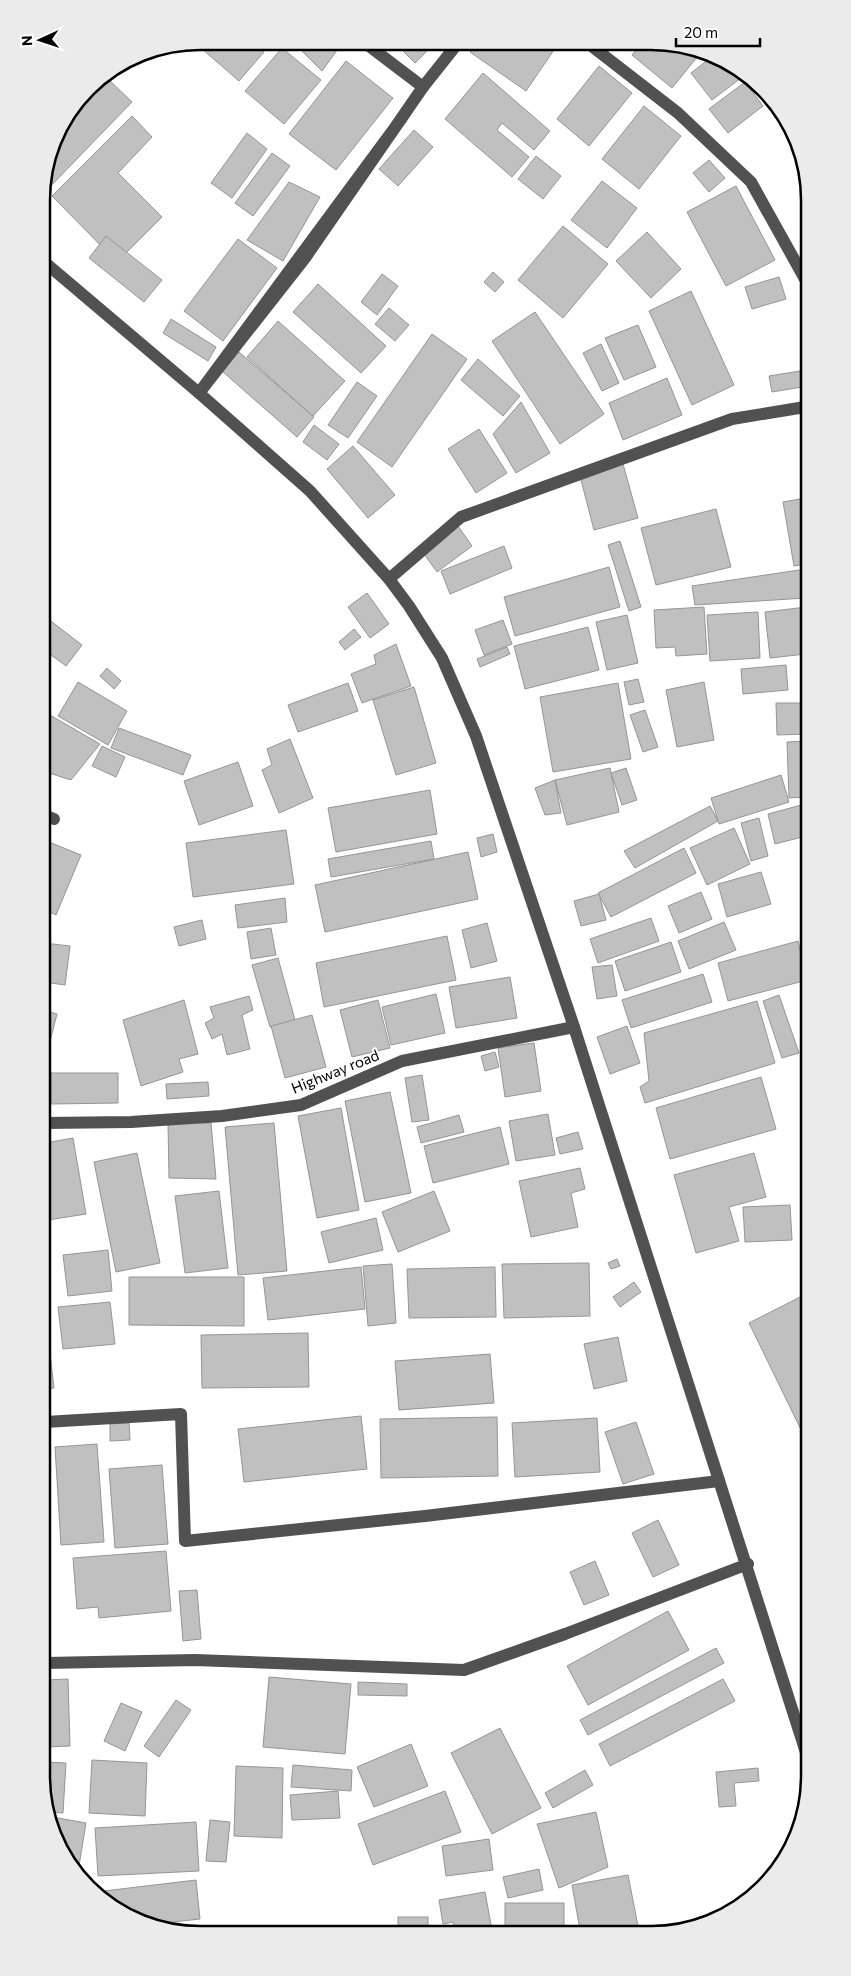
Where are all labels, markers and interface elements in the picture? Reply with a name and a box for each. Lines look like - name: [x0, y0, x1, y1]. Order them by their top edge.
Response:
- north arrow: [15, 15, 65, 65]
- scale bar: [676, 15, 760, 47]
- text: 20 m: [684, 23, 718, 41]
- text: N: [18, 35, 35, 46]
- street label: Highway road: [289, 1045, 381, 1097]

